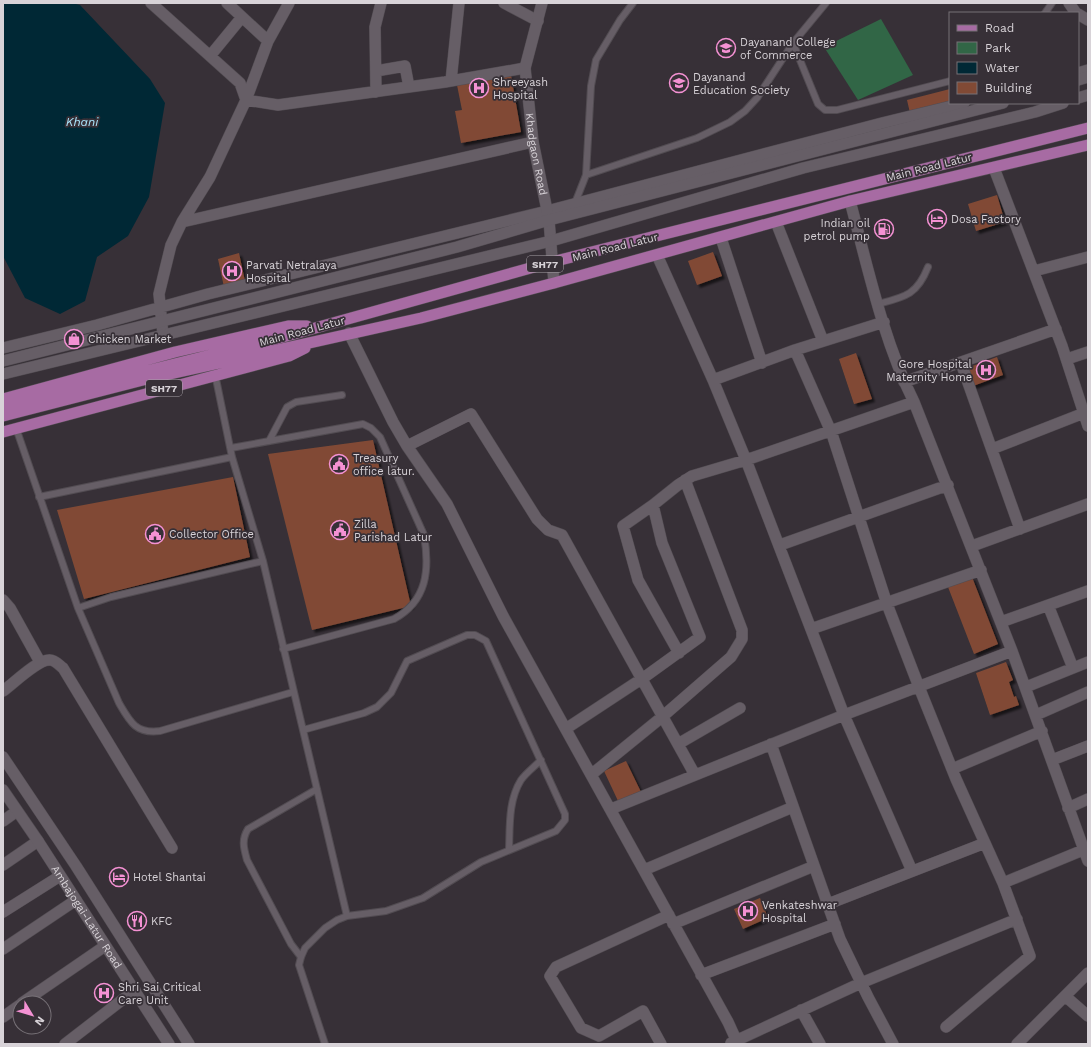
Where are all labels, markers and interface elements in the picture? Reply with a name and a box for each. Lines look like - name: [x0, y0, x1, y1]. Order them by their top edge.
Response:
- legend: [949, 12, 1079, 104]
- text: Road: [985, 21, 1014, 35]
- place label: Dayanand College of Commerce: [740, 36, 836, 62]
- school or university icon: Dayanand College of Commerce: [715, 37, 737, 59]
- text: Park: [985, 41, 1011, 55]
- text: Water: [985, 61, 1020, 75]
- place label: Dayanand Education Society: [693, 71, 790, 97]
- school or university icon: Dayanand Education Society: [668, 72, 690, 94]
- place label: Shreeyash Hospital: [493, 76, 548, 102]
- hospital icon: Shreeyash Hospital: [468, 77, 490, 99]
- text: Building: [985, 81, 1032, 95]
- street label: Khadgaon Road: [523, 112, 550, 196]
- water label: Khani: [66, 115, 99, 129]
- street label: Main Road Latur: [885, 150, 974, 184]
- hotel icon: Dosa Factory: [926, 208, 948, 230]
- place label: Dosa Factory: [951, 213, 1021, 226]
- place label: Indian oil petrol pump: [804, 217, 871, 243]
- fuel station icon: Indian oil petrol pump: [873, 218, 895, 240]
- street label: Main Road Latur: [571, 230, 660, 264]
- road number: SH77: [527, 256, 563, 272]
- place label: Parvati Netralaya Hospital: [246, 259, 337, 285]
- hospital icon: Parvati Netralaya Hospital: [221, 260, 243, 282]
- street label: Main Road Latur: [258, 314, 347, 349]
- shop icon: Chicken Market: [63, 328, 85, 350]
- place label: Chicken Market: [88, 333, 172, 346]
- place label: Gore Hospital Maternity Home: [886, 358, 973, 384]
- hospital icon: Gore Hospital Maternity Home: [975, 359, 997, 381]
- road number: SH77: [146, 380, 182, 396]
- place label: Treasury office latur.: [353, 452, 415, 478]
- public building icon: Treasury office latur.: [328, 453, 350, 475]
- place label: Zilla Parishad Latur: [354, 518, 433, 544]
- public building icon: Zilla Parishad Latur: [329, 519, 351, 541]
- public building icon: Collector Office: [144, 523, 166, 545]
- place label: Collector Office: [169, 528, 254, 541]
- street label: Ambajogai-Latur Road: [48, 863, 124, 971]
- hotel icon: Hotel Shantai: [108, 866, 130, 888]
- place label: Hotel Shantai: [133, 871, 206, 884]
- place label: Venkateshwar Hospital: [762, 899, 838, 925]
- hospital icon: Venkateshwar Hospital: [737, 900, 759, 922]
- restaurant icon: KFC: [126, 910, 148, 932]
- place label: KFC: [151, 915, 173, 928]
- place label: Shri Sai Critical Care Unit: [118, 981, 202, 1007]
- hospital icon: Shri Sai Critical Care Unit: [93, 982, 115, 1004]
- north arrow: [12, 995, 52, 1035]
- text: N: [32, 1014, 47, 1028]

